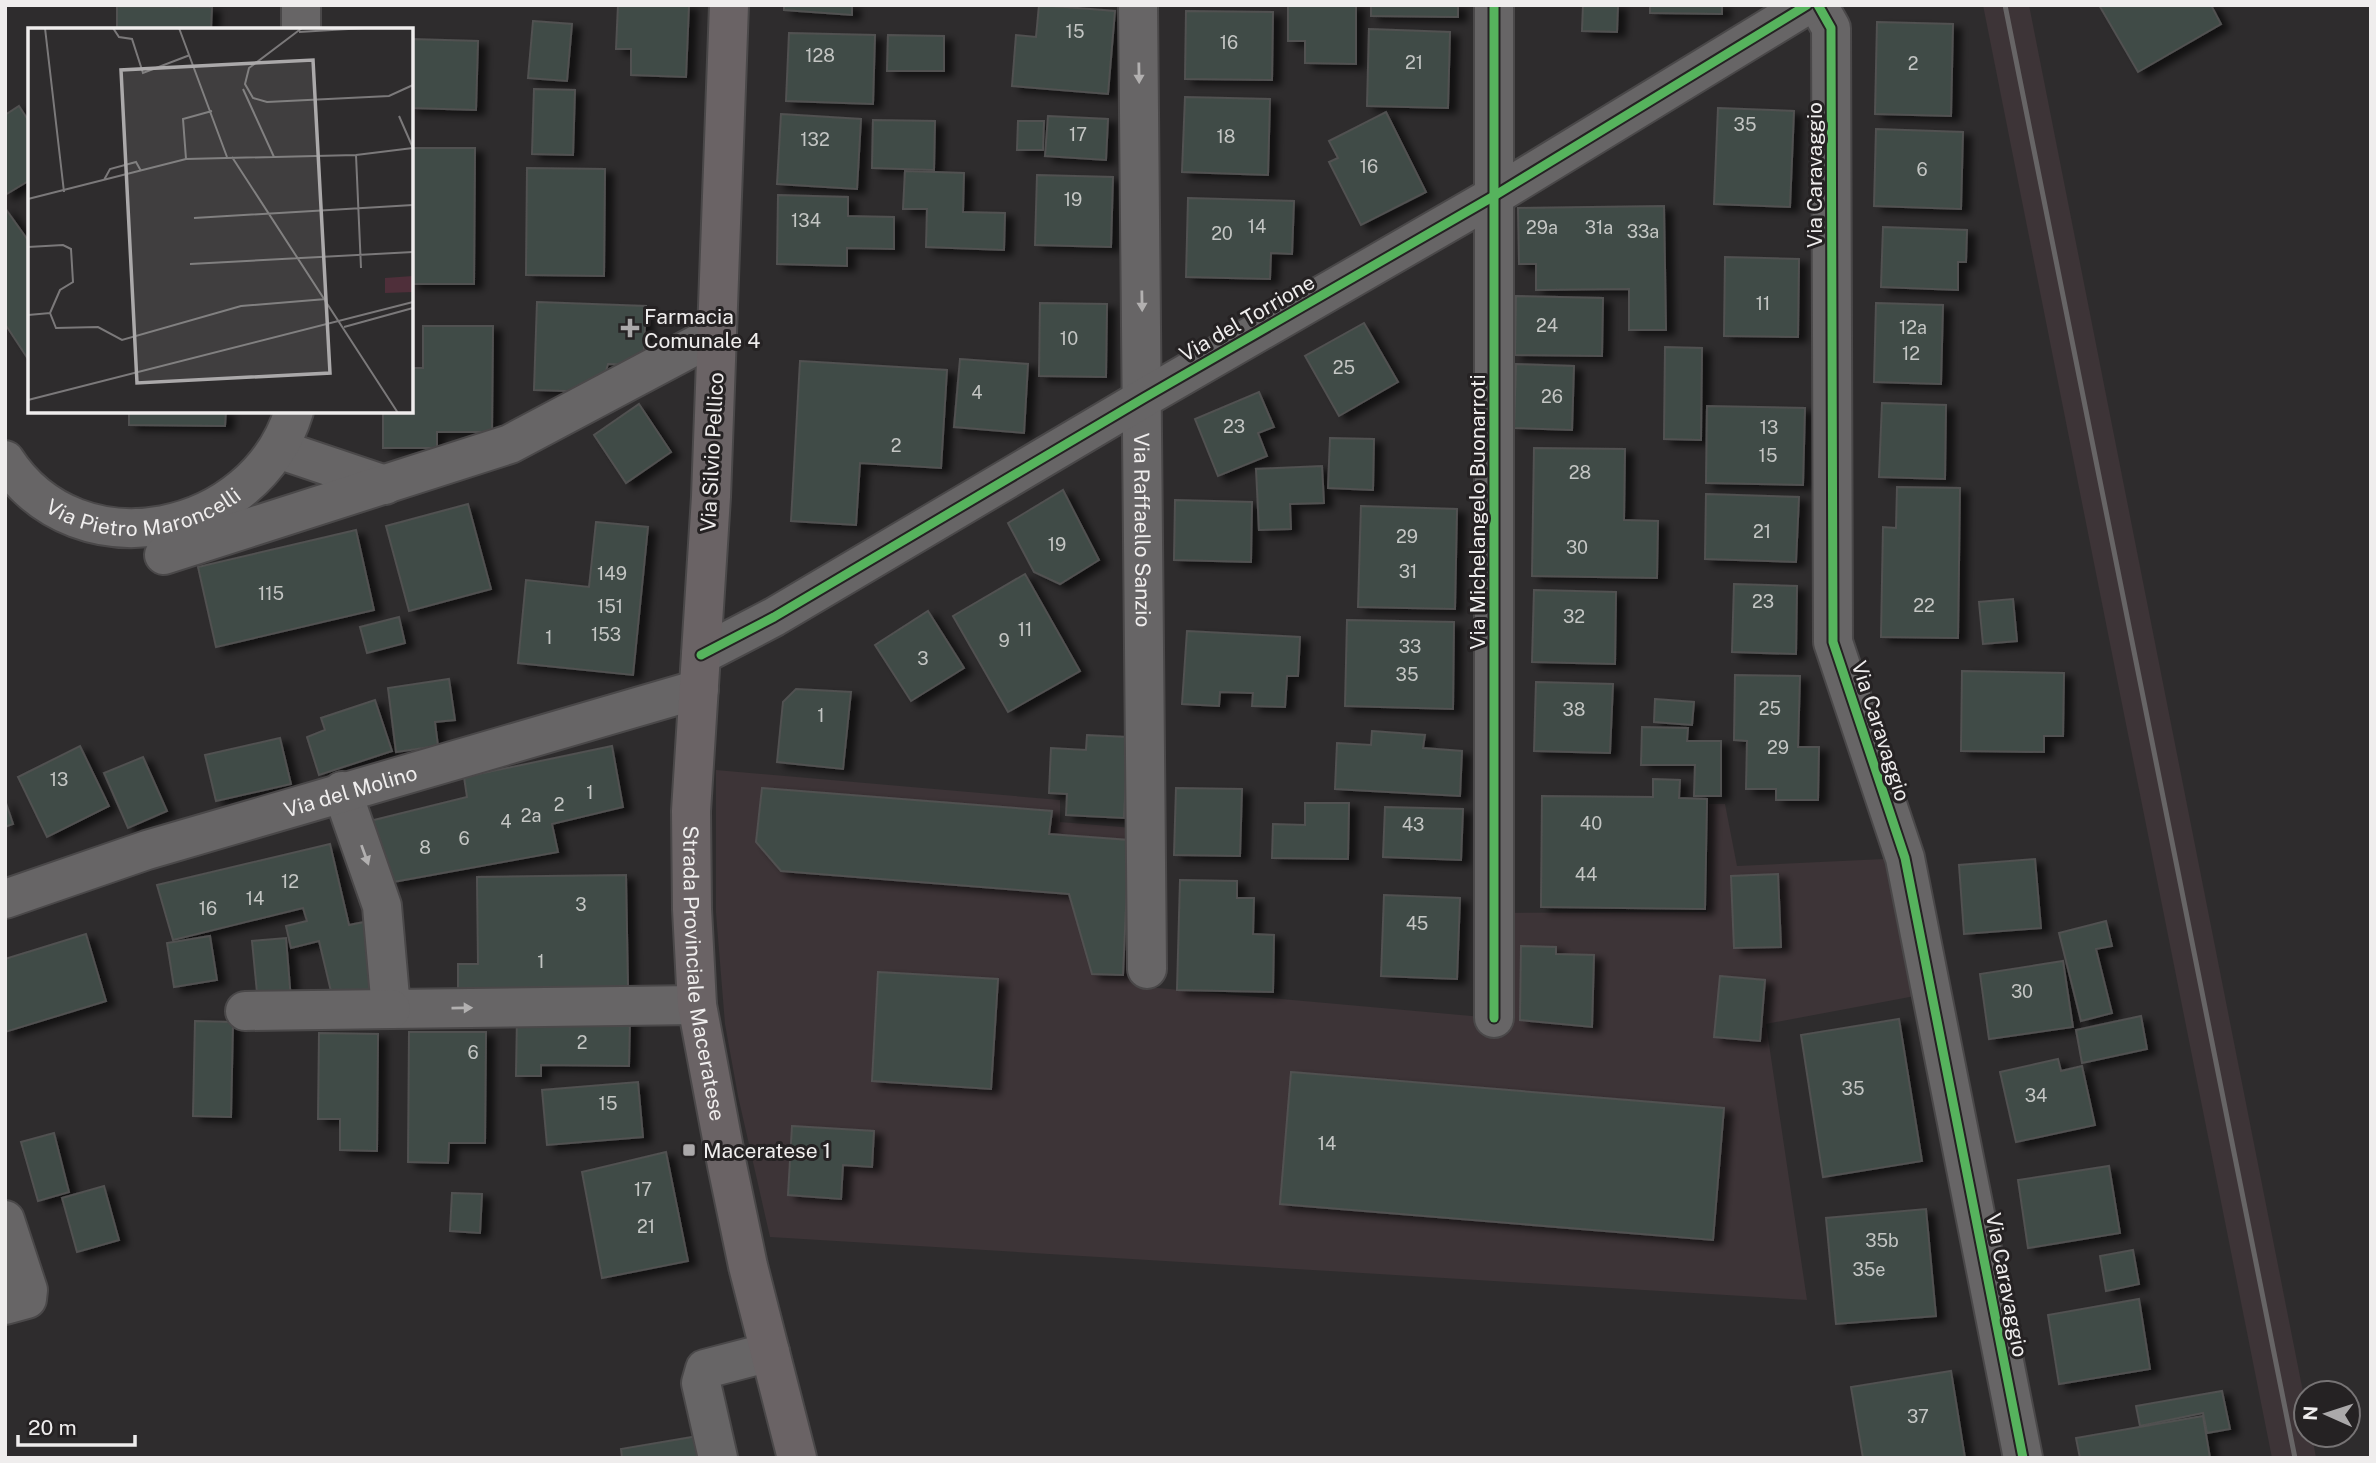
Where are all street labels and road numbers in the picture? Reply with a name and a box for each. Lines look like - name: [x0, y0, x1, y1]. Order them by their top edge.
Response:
- street label: Via Caravaggio: [1802, 102, 1827, 248]
- street label: Via del Torrione: [1175, 269, 1319, 367]
- street label: Via Silvio Pellico: [695, 372, 729, 532]
- street label: Via Michelangelo Buonarroti: [1465, 374, 1490, 650]
- street label: Via Raffaello Sanzio: [1129, 432, 1156, 627]
- street label: Via Pietro Maroncelli: [42, 475, 244, 507]
- street label: Via Caravaggio: [1847, 658, 1915, 804]
- street label: Via del Molino: [281, 759, 420, 822]
- street label: Strada Provinciale Maceratese: [679, 825, 731, 1123]
- street label: Via Caravaggio: [1981, 1211, 2033, 1359]

